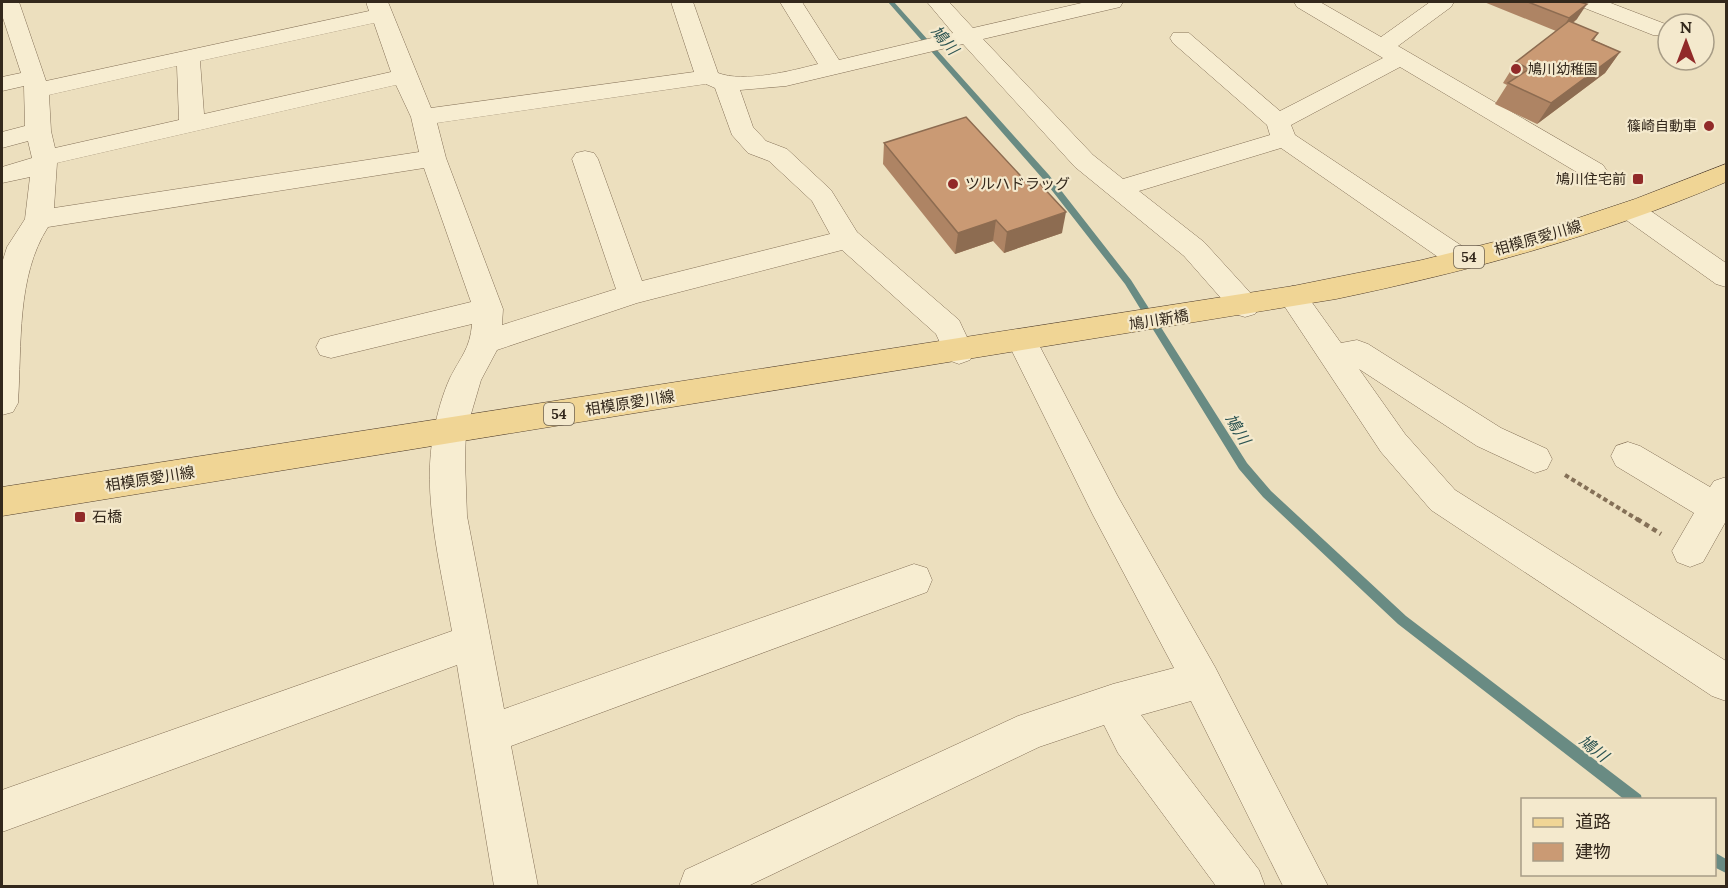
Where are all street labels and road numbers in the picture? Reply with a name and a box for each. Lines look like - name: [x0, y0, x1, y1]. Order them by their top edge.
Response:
- street label: 相模原愛川線: [1492, 216, 1584, 259]
- road number: 54: [1454, 246, 1484, 268]
- street label: 鳩川新橋: [1128, 305, 1190, 334]
- street label: 相模原愛川線: [584, 386, 676, 419]
- road number: 54: [544, 403, 574, 425]
- street label: 相模原愛川線: [104, 462, 196, 495]

